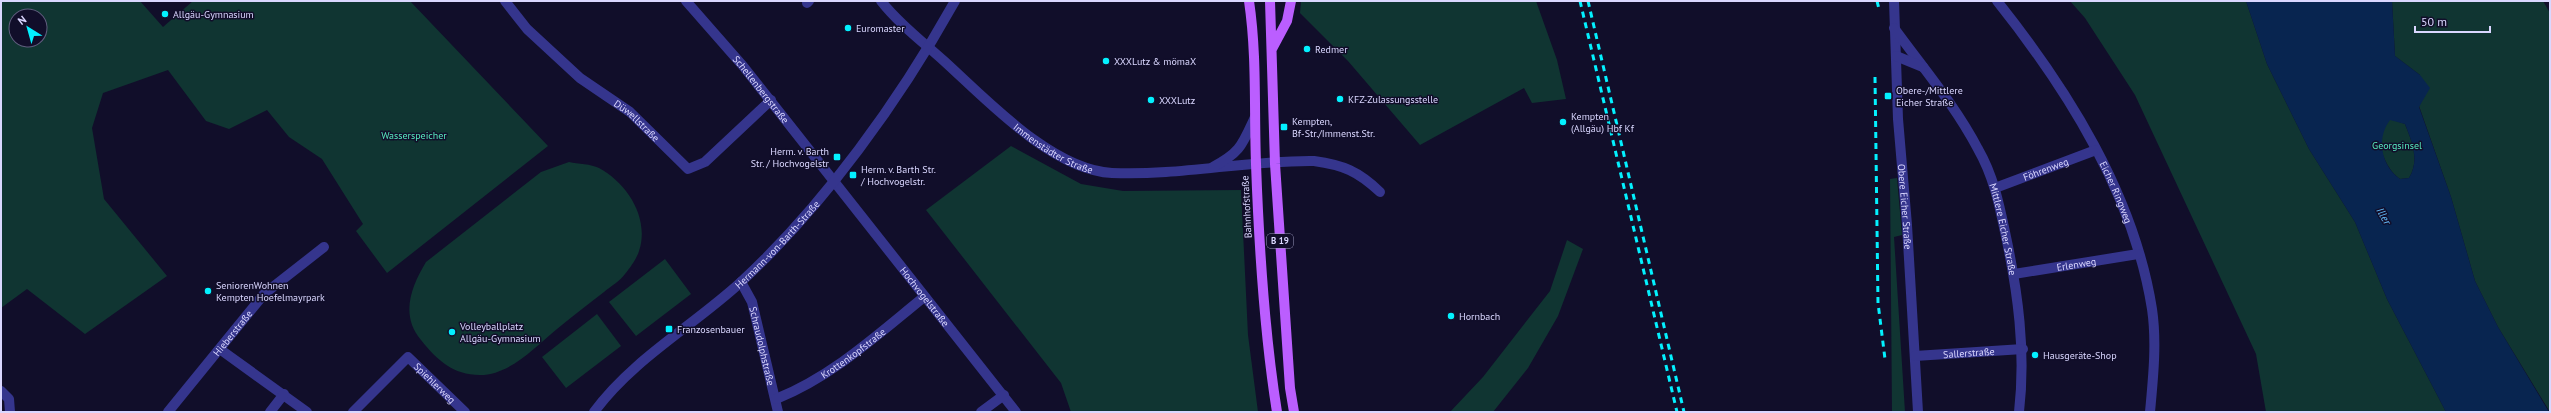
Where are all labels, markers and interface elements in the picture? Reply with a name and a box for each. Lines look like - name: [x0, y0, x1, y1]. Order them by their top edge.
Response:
- north arrow: [8, 8, 48, 48]
- place label: Allgäu-Gymnasium: [173, 8, 254, 21]
- scale bar: [2415, 8, 2490, 34]
- marker: Allgäu-Gymnasium: [160, 9, 170, 19]
- text: N: [15, 12, 29, 28]
- text: 50 m: [2421, 14, 2447, 29]
- place label: Euromaster: [856, 22, 905, 35]
- marker: Euromaster: [843, 23, 853, 33]
- place label: Redmer: [1315, 43, 1348, 56]
- marker: Redmer: [1302, 44, 1312, 54]
- street label: Schellenbergstraße: [730, 53, 792, 126]
- place label: XXXLutz & mömaX: [1114, 55, 1196, 68]
- marker: XXXLutz & mömaX: [1101, 56, 1111, 66]
- place label: Obere-/Mittlere Eicher Straße: [1896, 84, 1963, 109]
- marker: Obere-/Mittlere Eicher Straße: [1883, 91, 1893, 101]
- place label: KFZ-Zulassungsstelle: [1348, 93, 1438, 106]
- place label: XXXLutz: [1159, 94, 1195, 107]
- marker: KFZ-Zulassungsstelle: [1335, 94, 1345, 104]
- marker: XXXLutz: [1146, 95, 1156, 105]
- street label: Düwellstraße: [611, 97, 662, 145]
- place label: Kempten (Allgäu) Hbf Kf: [1571, 110, 1635, 135]
- place label: Kempten, Bf-Str./Immenst.Str.: [1292, 115, 1375, 140]
- marker: Kempten (Allgäu) Hbf Kf: [1558, 117, 1568, 127]
- street label: Immenstädter Straße: [1011, 121, 1094, 177]
- marker: Kempten, Bf-Str./Immenst.Str.: [1279, 122, 1289, 132]
- park label: Wasserspeicher: [381, 129, 447, 142]
- park label: Georgsinsel: [2372, 139, 2422, 152]
- place label: Herm. v. Barth Str. / Hochvogelstr: [751, 145, 830, 170]
- marker: Herm. v. Barth Str. / Hochvogelstr: [832, 152, 842, 162]
- street label: Föhrenweg: [2021, 155, 2070, 184]
- street label: Eicher Ringweg: [2097, 159, 2135, 225]
- place label: Herm. v. Barth Str. / Hochvogelstr.: [860, 163, 936, 188]
- street label: Obere Eicher Straße: [1895, 163, 1914, 250]
- marker: Herm. v. Barth Str. / Hochvogelstr.: [848, 170, 858, 180]
- street label: Bahnhofstraße: [1238, 175, 1255, 239]
- street label: Mittlere Eicher Straße: [1986, 182, 2019, 276]
- street label: Hermann-von-Barth-Straße: [732, 198, 823, 291]
- water label: Iller: [2374, 205, 2395, 228]
- road number: B 19: [1267, 234, 1293, 248]
- street label: Erlenweg: [2056, 255, 2097, 274]
- street label: Hochvogelstraße: [897, 264, 952, 329]
- place label: SeniorenWohnen Kempten Hoefelmayrpark: [216, 279, 325, 304]
- marker: SeniorenWohnen Kempten Hoefelmayrpark: [203, 286, 213, 296]
- street label: Schraudolphstraße: [746, 305, 778, 387]
- street label: Hieberstraße: [210, 308, 255, 359]
- place label: Hornbach: [1459, 310, 1500, 323]
- marker: Hornbach: [1446, 311, 1456, 321]
- place label: Volleyballplatz Allgäu-Gymnasium: [459, 320, 541, 345]
- place label: Franzosenbauer: [677, 323, 745, 336]
- marker: Franzosenbauer: [664, 324, 674, 334]
- street label: Krottenkopfstraße: [818, 325, 888, 382]
- marker: Volleyballplatz Allgäu-Gymnasium: [447, 327, 457, 337]
- street label: Sallerstraße: [1943, 345, 1995, 361]
- place label: Hausgeräte-Shop: [2043, 349, 2117, 362]
- marker: Hausgeräte-Shop: [2030, 350, 2040, 360]
- street label: Spiehlerweg: [411, 360, 458, 406]

